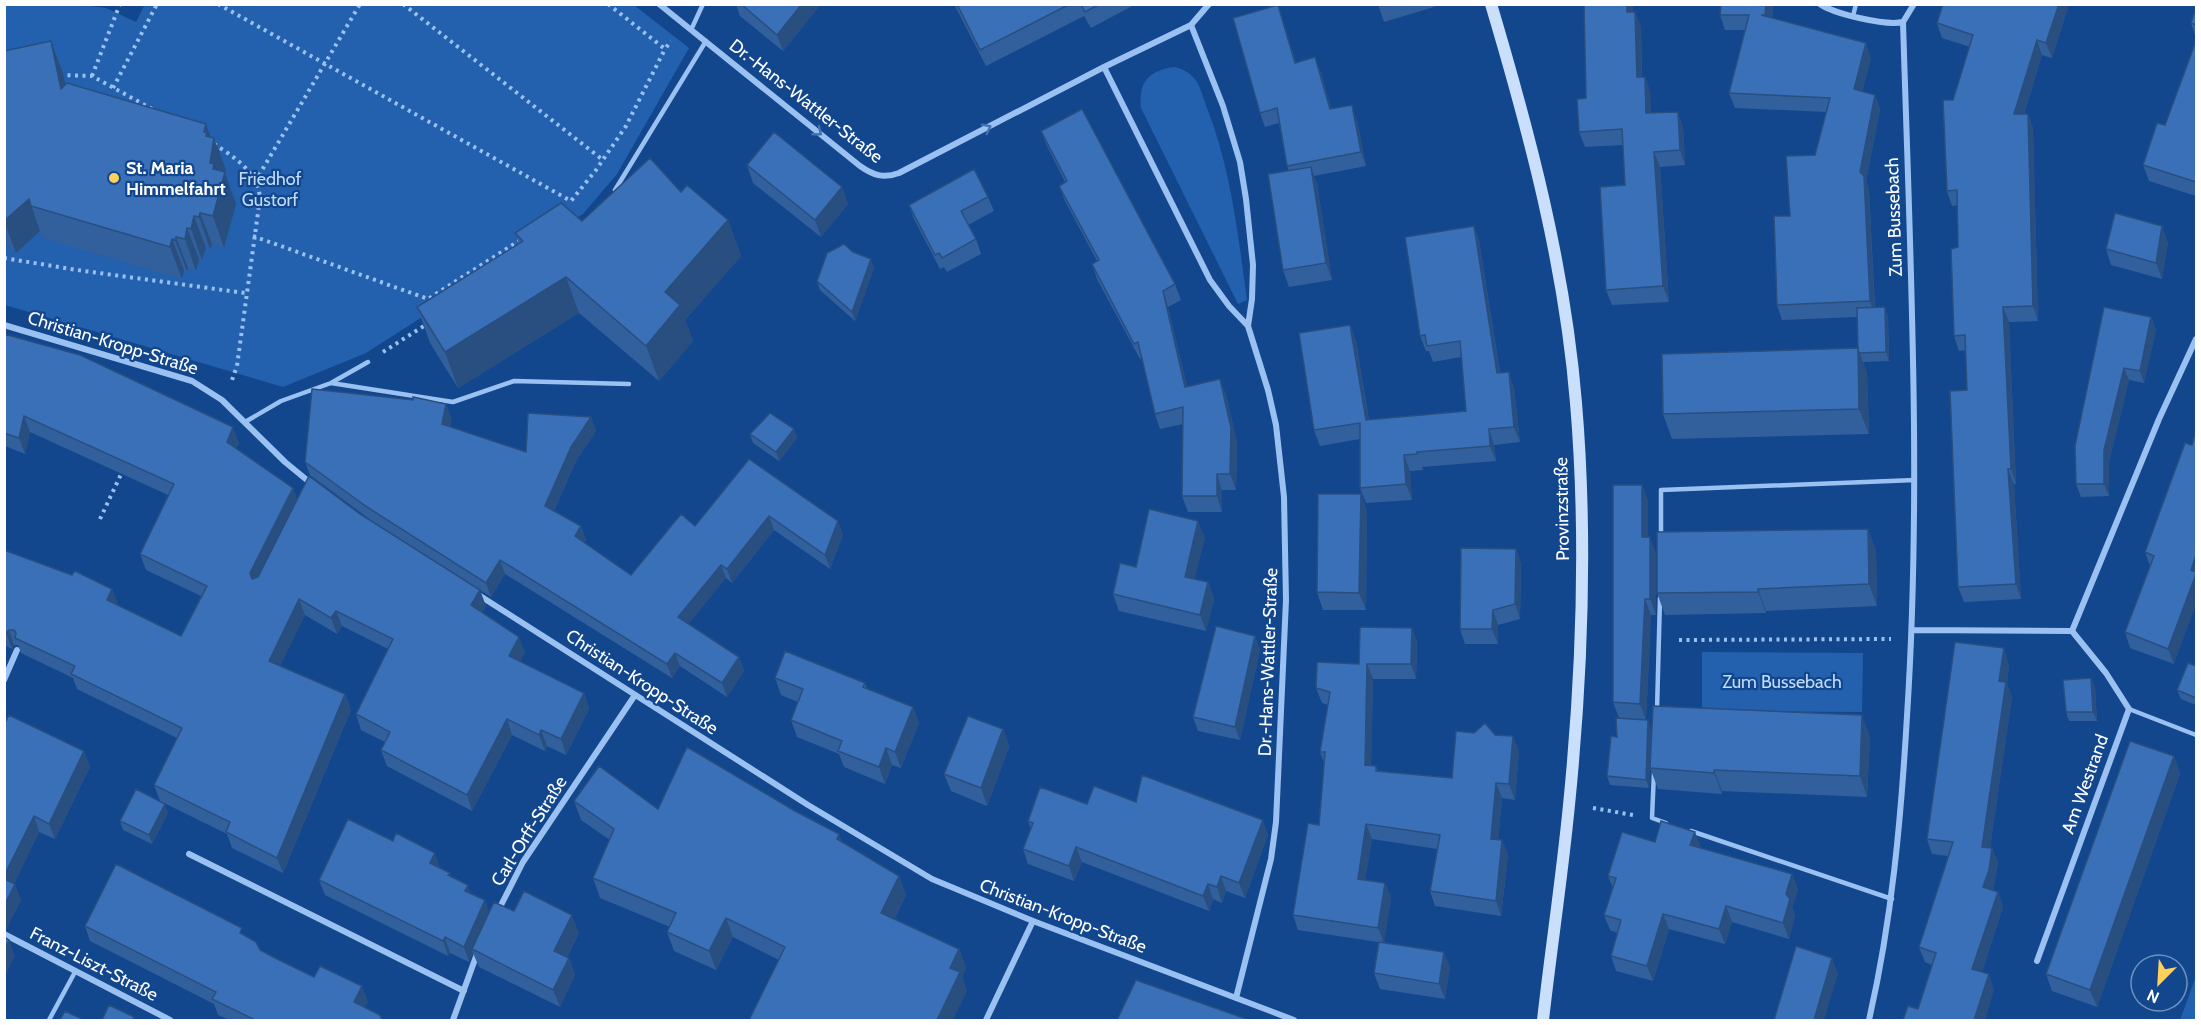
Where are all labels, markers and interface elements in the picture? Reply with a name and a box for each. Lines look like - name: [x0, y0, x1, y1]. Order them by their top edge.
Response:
- street label: Dr.-Hans-Wattler-Straße: [725, 34, 887, 168]
- one-way arrow: [980, 124, 991, 135]
- one-way arrow: [811, 125, 822, 136]
- place label: St. Maria Himmelfahrt: [126, 157, 226, 200]
- street label: Zum Bussebach: [1881, 157, 1907, 277]
- park label: Friedhof Gustorf: [239, 168, 301, 211]
- marker: St. Maria Himmelfahrt: [107, 171, 121, 185]
- street label: Christian-Kropp-Straße: [25, 307, 201, 379]
- street label: Provinzstraße: [1550, 457, 1574, 561]
- street label: Dr.-Hans-Wattler-Straße: [1254, 567, 1282, 757]
- street label: Christian-Kropp-Straße: [562, 625, 722, 739]
- park label: Zum Bussebach: [1722, 671, 1842, 693]
- street label: Am Westrand: [2057, 731, 2113, 837]
- street label: Carl-Orff-Straße: [486, 772, 572, 890]
- street label: Christian-Kropp-Straße: [976, 874, 1150, 958]
- street label: Franz-Liszt-Straße: [26, 922, 162, 1006]
- north arrow: [2129, 953, 2189, 1013]
- text: N: [2144, 985, 2162, 1007]

